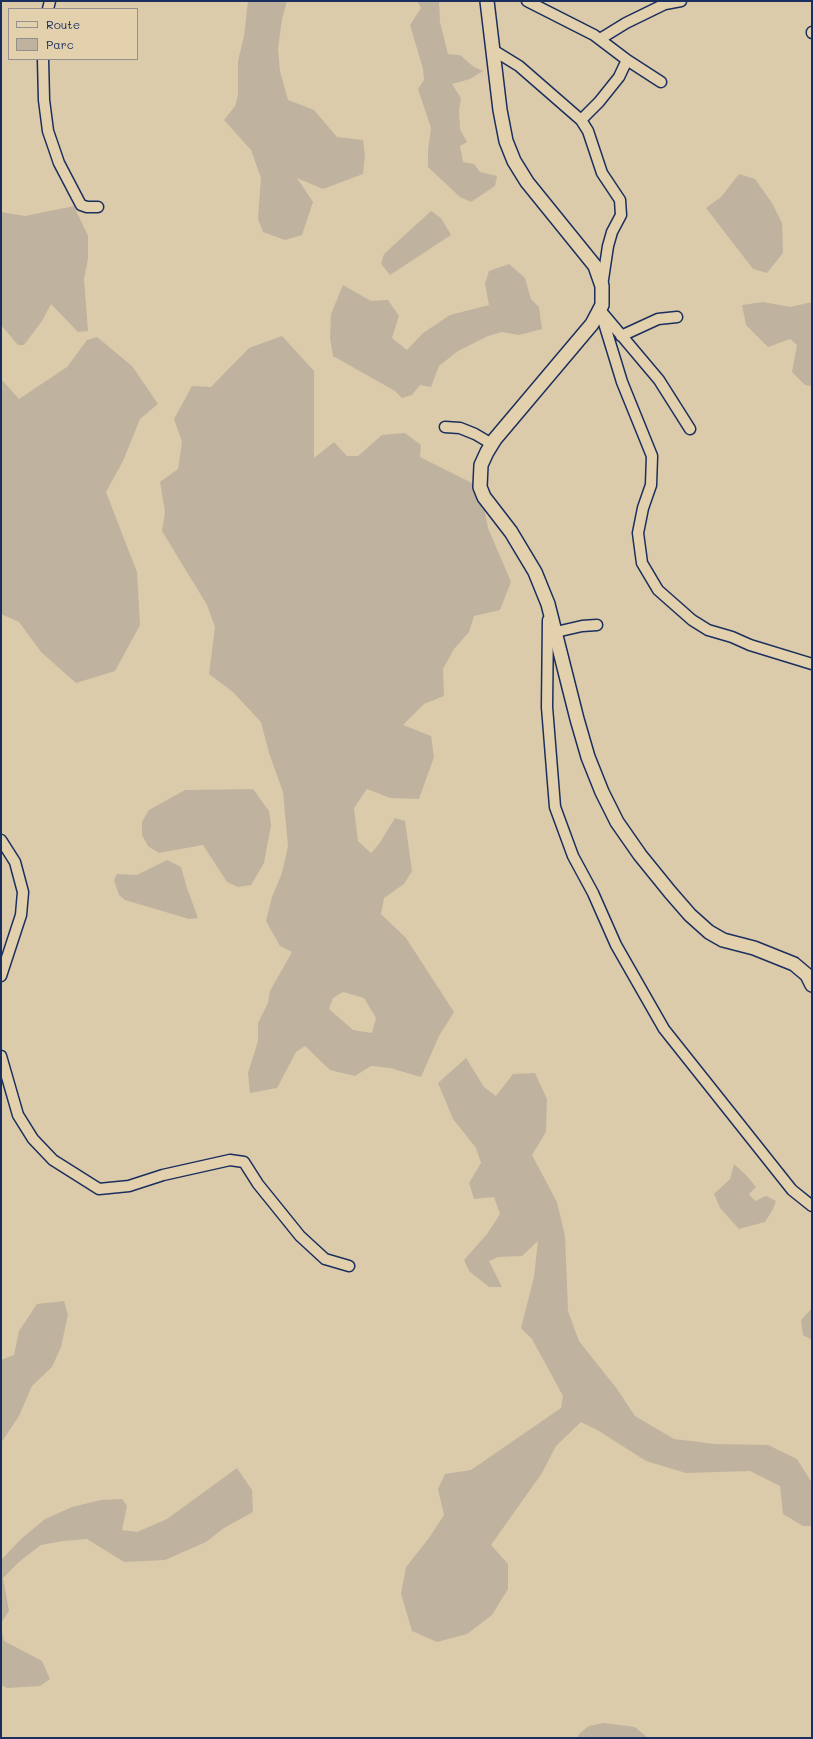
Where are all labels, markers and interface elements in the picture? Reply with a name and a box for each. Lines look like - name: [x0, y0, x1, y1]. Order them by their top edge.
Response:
- legend: [8, 8, 138, 60]
- text: Route: [46, 16, 80, 32]
- text: Parc: [46, 36, 74, 52]

